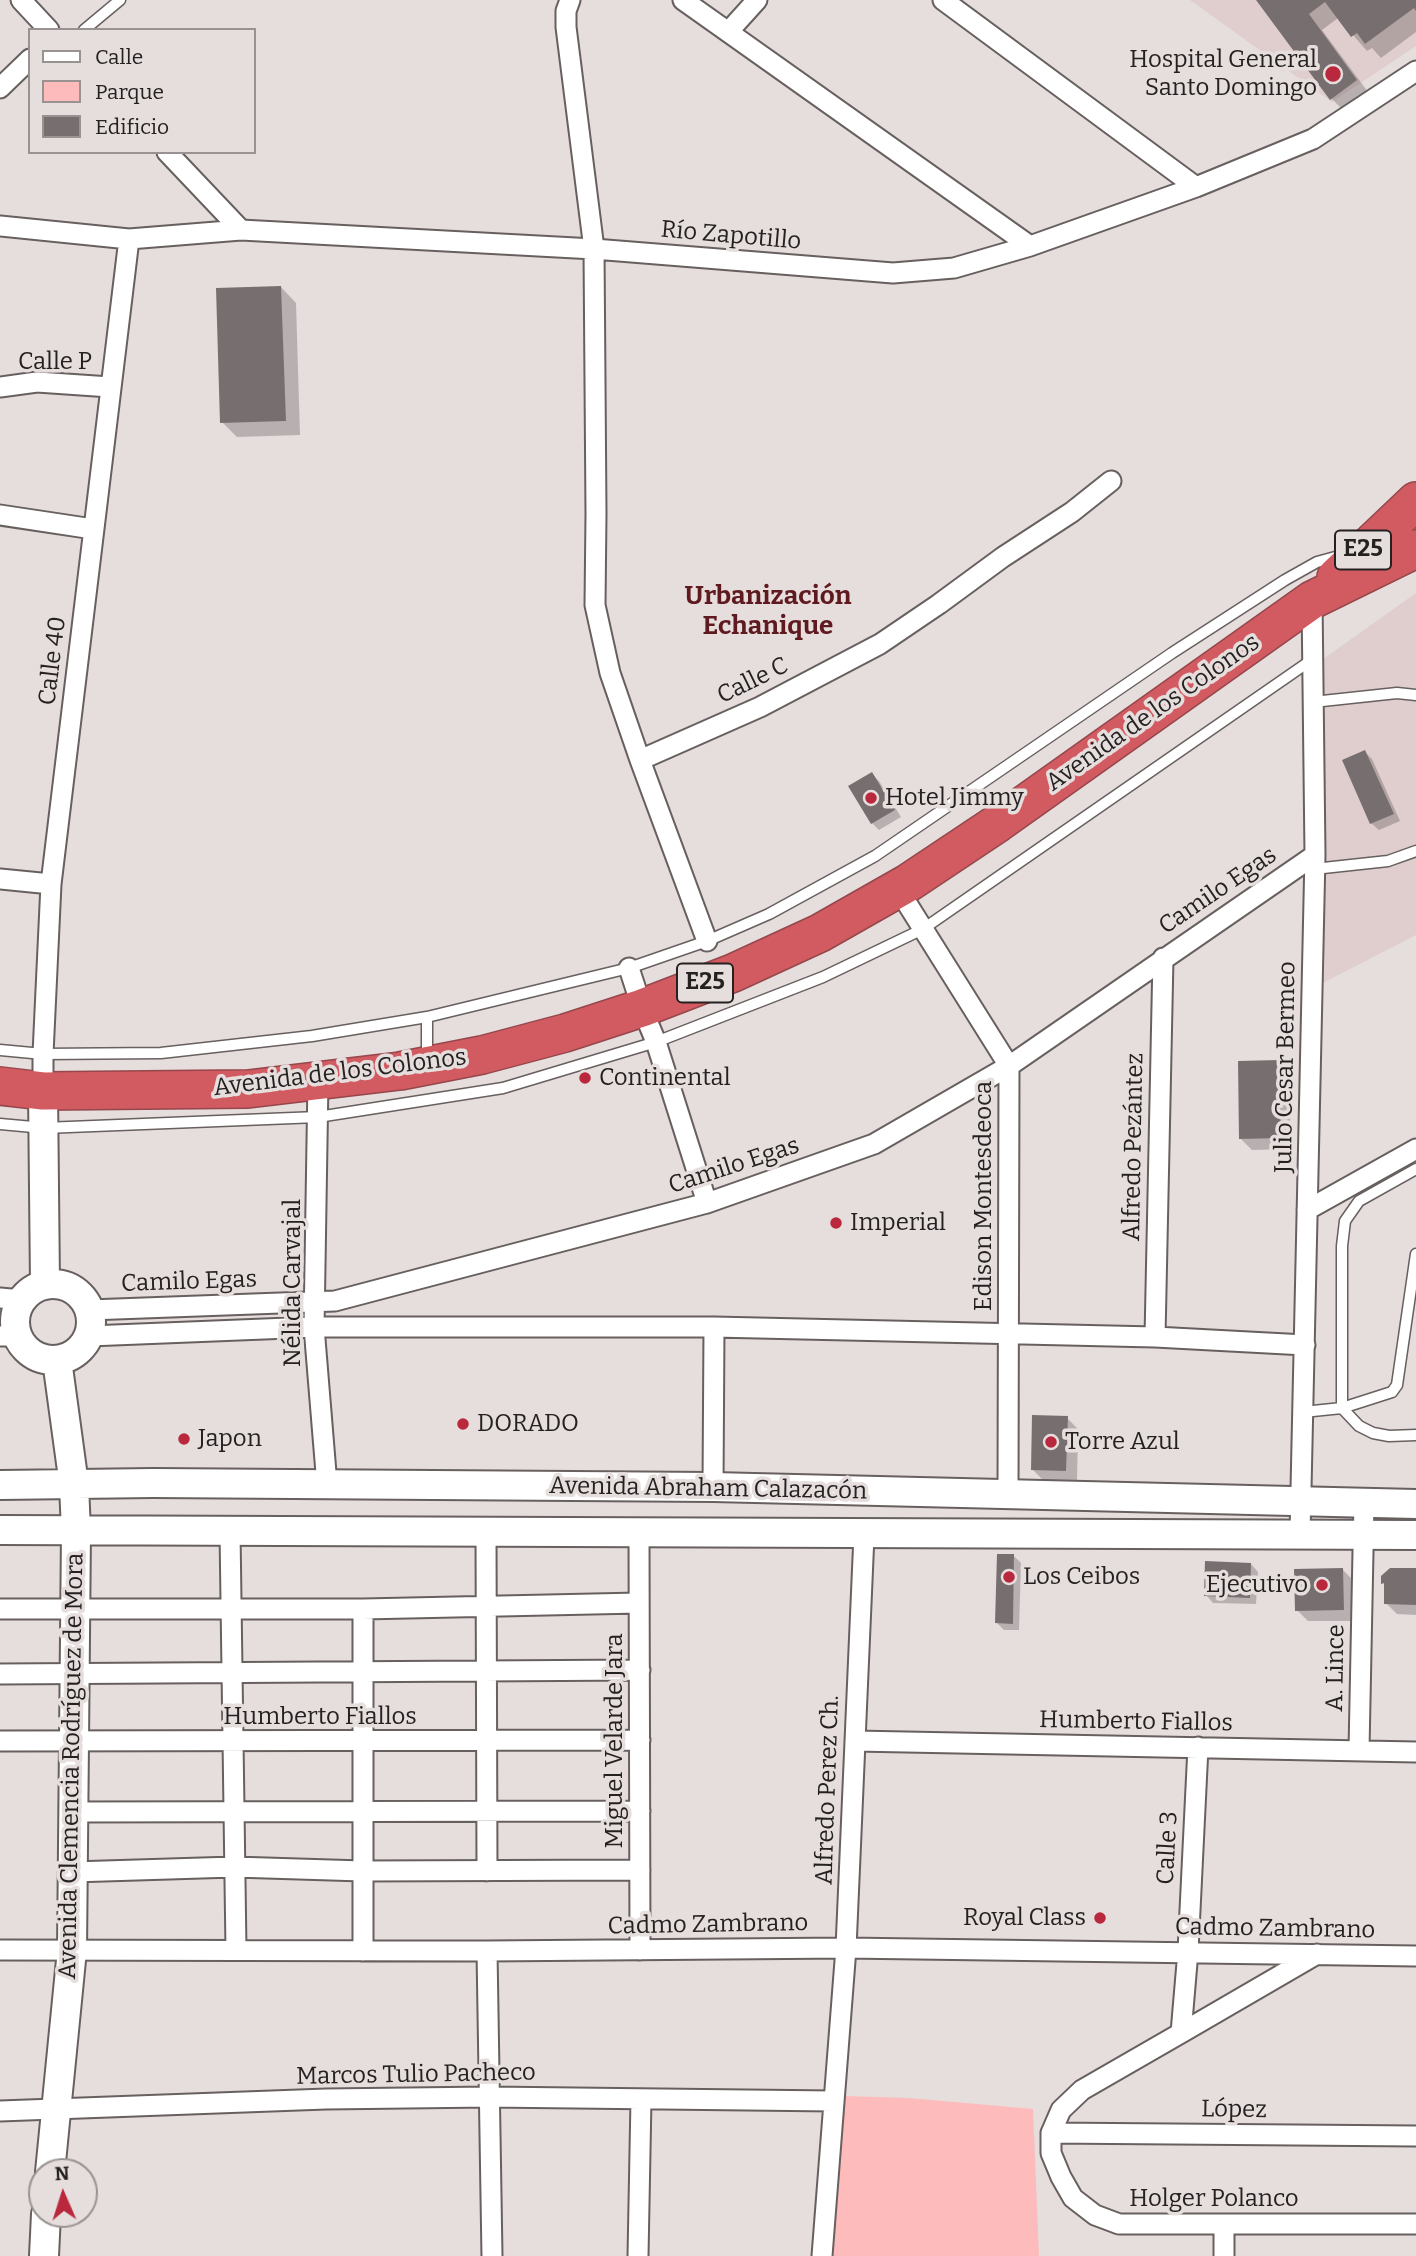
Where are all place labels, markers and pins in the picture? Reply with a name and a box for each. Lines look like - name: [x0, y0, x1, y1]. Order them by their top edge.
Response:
- place label: Hospital General Santo Domingo: [1129, 46, 1317, 102]
- marker: Hospital General Santo Domingo: [1323, 64, 1343, 84]
- place label: Hotel Jimmy: [885, 784, 1024, 812]
- marker: Hotel Jimmy: [863, 790, 879, 806]
- place label: Continental: [599, 1064, 731, 1092]
- marker: Continental: [577, 1070, 593, 1086]
- place label: Imperial: [850, 1209, 946, 1237]
- marker: Imperial: [828, 1215, 844, 1231]
- place label: DORADO: [477, 1410, 579, 1438]
- marker: DORADO: [455, 1416, 471, 1432]
- place label: Japon: [198, 1425, 262, 1453]
- place label: Torre Azul: [1065, 1428, 1180, 1456]
- marker: Japon: [176, 1431, 192, 1447]
- marker: Torre Azul: [1043, 1434, 1059, 1450]
- place label: Los Ceibos: [1023, 1563, 1140, 1591]
- marker: Los Ceibos: [1001, 1569, 1017, 1585]
- place label: Ejecutivo: [1206, 1571, 1308, 1599]
- marker: Ejecutivo: [1314, 1577, 1330, 1593]
- place label: Royal Class: [963, 1904, 1086, 1932]
- marker: Royal Class: [1092, 1910, 1108, 1926]

